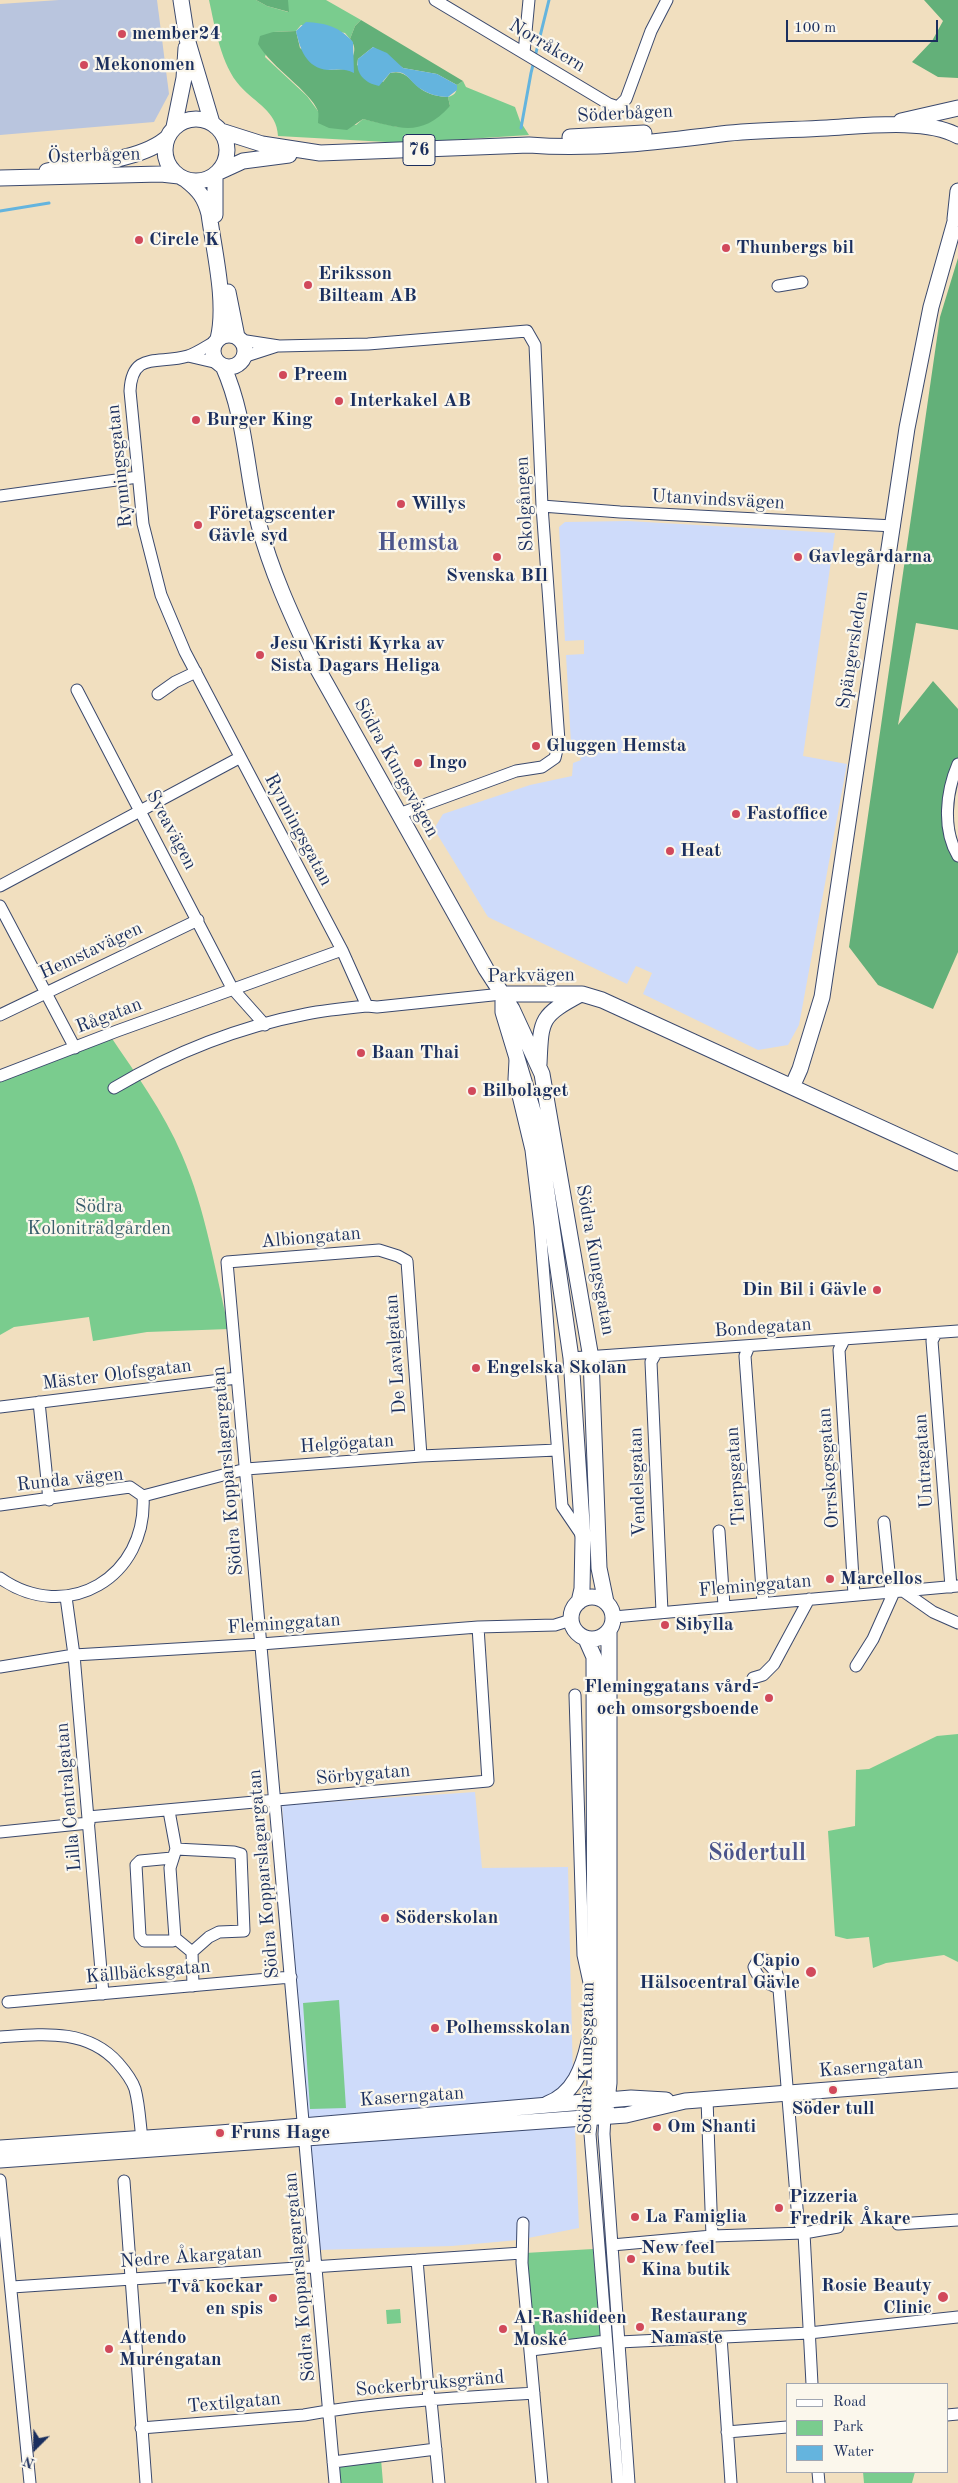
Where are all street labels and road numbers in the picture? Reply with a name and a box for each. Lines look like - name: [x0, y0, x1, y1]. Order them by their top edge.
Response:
- street label: Norråkern: [504, 14, 590, 78]
- street label: Söderbågen: [576, 100, 674, 128]
- road number: 76: [403, 134, 435, 166]
- street label: Österbågen: [47, 143, 141, 169]
- street label: Rynningsgatan: [102, 403, 138, 529]
- street label: Skolgången: [511, 456, 539, 552]
- street label: Utanvindsvägen: [651, 485, 785, 515]
- street label: Spängersleden: [832, 589, 874, 711]
- street label: Södra Kungsvägen: [348, 694, 444, 842]
- street label: Rynningsgatan: [259, 770, 337, 890]
- street label: Sveavägen: [140, 786, 202, 874]
- street label: Hemstavägen: [36, 917, 146, 985]
- street label: Parkvägen: [487, 964, 575, 988]
- street label: Rågatan: [73, 993, 145, 1039]
- street label: Södra Kungsgatan: [571, 1183, 619, 1337]
- street label: Albiongatan: [260, 1222, 362, 1254]
- street label: De Lavalgatan: [380, 1293, 412, 1415]
- street label: Bondegatan: [714, 1313, 812, 1343]
- street label: Mäster Olofsgatan: [41, 1355, 193, 1395]
- street label: Södra Kopparslagargatan: [207, 1365, 249, 1577]
- street label: Orrskogsgatan: [813, 1407, 845, 1529]
- street label: Untragatan: [909, 1413, 939, 1509]
- street label: Tierpsgatan: [721, 1426, 751, 1526]
- street label: Vendelsgatan: [625, 1427, 651, 1537]
- street label: Helgögatan: [299, 1429, 395, 1459]
- street label: Runda vägen: [15, 1463, 125, 1497]
- street label: Fleminggatan: [698, 1570, 812, 1602]
- street label: Fleminggatan: [227, 1609, 341, 1639]
- street label: Lilla Centralgatan: [51, 1722, 87, 1872]
- street label: Sörbygatan: [315, 1760, 411, 1790]
- street label: Södra Kopparslagargatan: [243, 1768, 285, 1980]
- street label: Källbäcksgatan: [85, 1955, 211, 1989]
- street label: Södra Kungsgatan: [574, 1981, 600, 2135]
- street label: Kaserngatan: [818, 2051, 924, 2083]
- street label: Kaserngatan: [359, 2082, 465, 2112]
- street label: Södra Kopparslagargatan: [279, 2171, 321, 2383]
- street label: Nedre Åkargatan: [119, 2241, 263, 2273]
- street label: Sockerbruksgränd: [355, 2366, 505, 2402]
- street label: Textilgatan: [186, 2388, 282, 2418]

